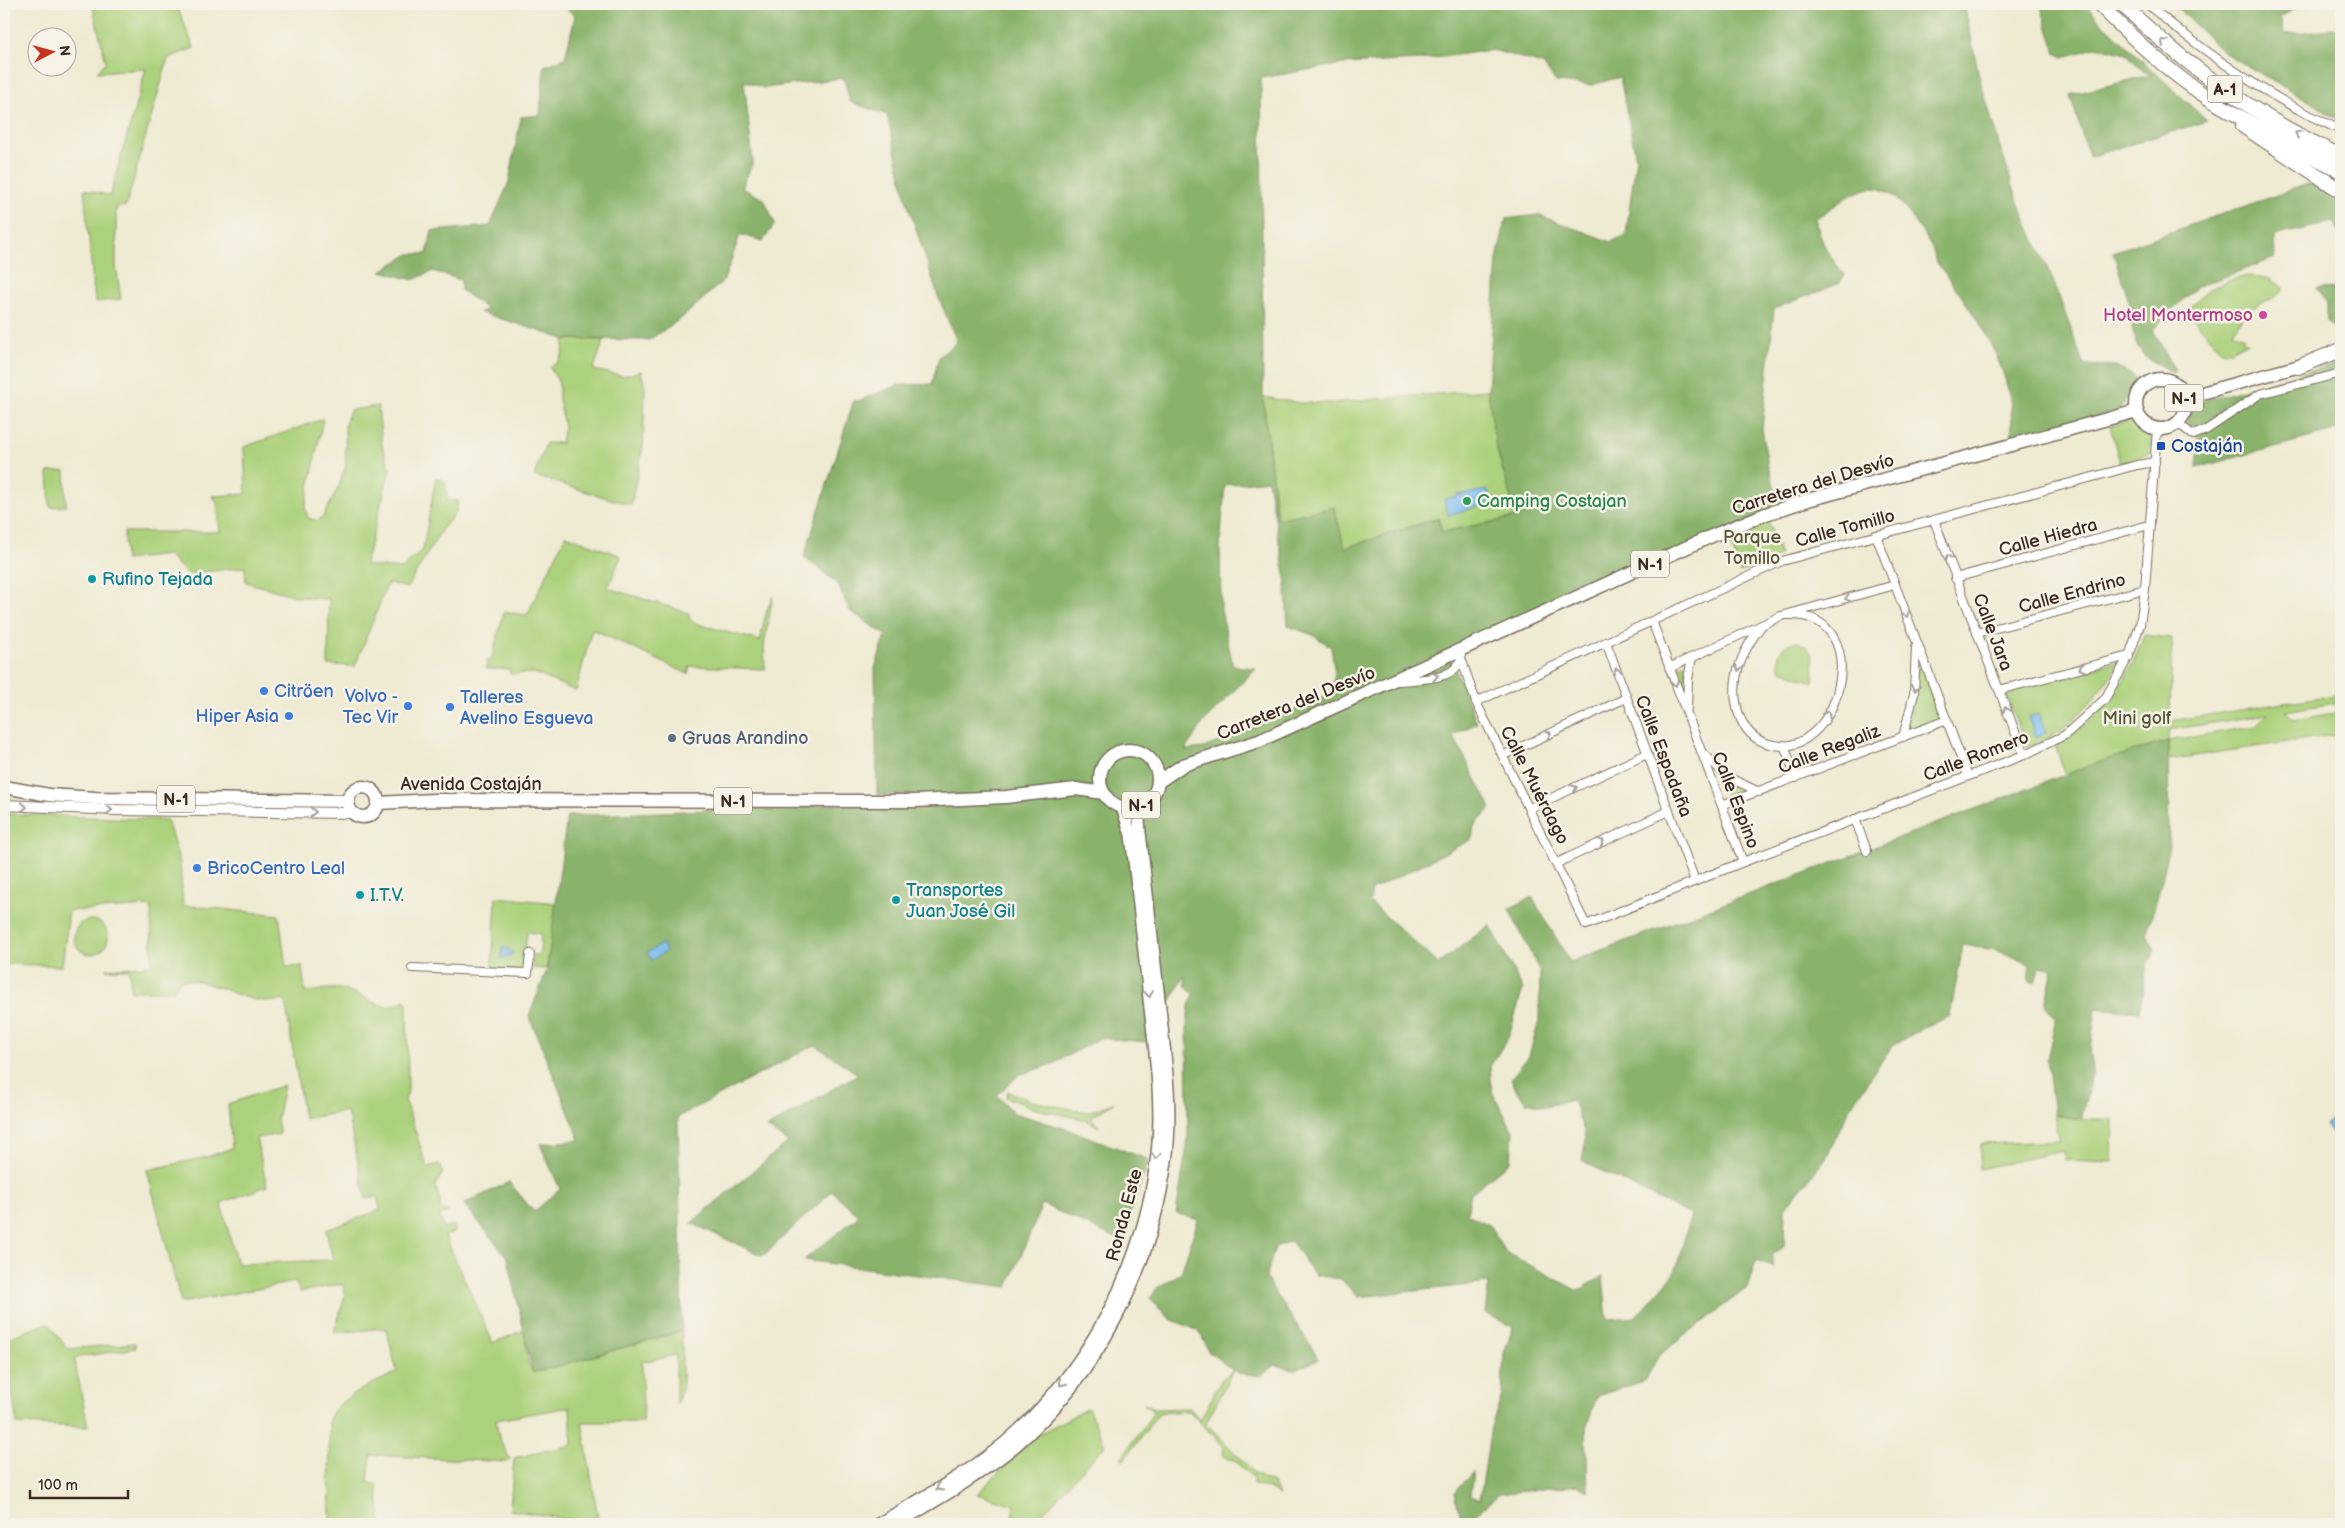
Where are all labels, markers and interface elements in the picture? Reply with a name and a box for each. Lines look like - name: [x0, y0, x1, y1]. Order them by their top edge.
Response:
- north arrow: [28, 28, 78, 78]
- one-way arrow: [2161, 39, 2170, 48]
- text: N: [55, 45, 73, 57]
- road number: A-1: [2208, 76, 2242, 102]
- one-way arrow: [2294, 130, 2303, 140]
- place label: Hotel Montermoso: [2103, 305, 2253, 326]
- marker: Hotel Montermoso: [2257, 309, 2269, 321]
- road number: N-1: [2165, 384, 2203, 412]
- place label: Costaján: [2171, 436, 2243, 457]
- marker: Costaján: [2155, 440, 2167, 452]
- street label: Carretera del Desvío: [1729, 450, 1897, 519]
- place label: Camping Costajan: [1477, 491, 1627, 512]
- marker: Camping Costajan: [1461, 495, 1473, 507]
- street label: Calle Tomillo: [1793, 505, 1897, 552]
- street label: Calle Hiedra: [1997, 514, 2100, 561]
- park label: Parque Tomillo: [1723, 527, 1781, 569]
- road number: N-1: [1631, 550, 1669, 578]
- one-way arrow: [1944, 554, 1954, 563]
- place label: Rufino Tejada: [102, 569, 213, 590]
- street label: Calle Endrino: [2016, 569, 2128, 618]
- marker: Rufino Tejada: [86, 573, 98, 585]
- street label: Calle Jara: [1968, 591, 2017, 674]
- one-way arrow: [1843, 592, 1852, 603]
- one-way arrow: [1900, 609, 1910, 618]
- street label: Carretera del Desvío: [1214, 662, 1378, 745]
- one-way arrow: [2077, 662, 2086, 673]
- one-way arrow: [1735, 663, 1745, 672]
- one-way arrow: [1613, 668, 1623, 676]
- one-way arrow: [1430, 671, 1439, 682]
- one-way arrow: [1669, 678, 1679, 687]
- place label: Citröen: [274, 681, 334, 702]
- marker: Citröen: [258, 685, 270, 697]
- one-way arrow: [1910, 685, 1921, 693]
- place label: Volvo - Tec Vir: [343, 686, 398, 728]
- place label: Talleres Avelino Esgueva: [460, 687, 594, 729]
- street label: Calle Espadaña: [1631, 692, 1696, 820]
- marker: Volvo - Tec Vir: [402, 700, 414, 712]
- marker: Talleres Avelino Esgueva: [444, 701, 456, 713]
- place label: Hiper Asia: [196, 706, 279, 727]
- one-way arrow: [2002, 706, 2012, 714]
- park label: Mini golf: [2102, 708, 2172, 729]
- marker: Hiper Asia: [283, 710, 295, 722]
- one-way arrow: [1821, 711, 1831, 720]
- street label: Calle Regaliz: [1775, 720, 1883, 779]
- street label: Calle Muérdago: [1496, 722, 1573, 848]
- street label: Calle Romero: [1920, 727, 2032, 786]
- place label: Gruas Arandino: [682, 728, 808, 749]
- one-way arrow: [1543, 730, 1552, 741]
- marker: Gruas Arandino: [666, 732, 678, 744]
- street label: Calle Espino: [1707, 749, 1764, 852]
- street label: Avenida Costaján: [400, 774, 542, 795]
- one-way arrow: [1569, 784, 1578, 794]
- road number: N-1: [157, 786, 195, 812]
- road number: N-1: [714, 788, 752, 814]
- road number: N-1: [1122, 792, 1160, 818]
- one-way arrow: [21, 801, 29, 812]
- one-way arrow: [106, 805, 113, 815]
- one-way arrow: [310, 807, 317, 817]
- one-way arrow: [1596, 838, 1605, 848]
- place label: BricoCentro Leal: [207, 858, 345, 879]
- marker: BricoCentro Leal: [191, 862, 203, 874]
- place label: Transportes Juan José Gil: [906, 880, 1015, 922]
- place label: I.T.V.: [370, 885, 404, 906]
- marker: I.T.V.: [354, 889, 366, 901]
- marker: Transportes Juan José Gil: [890, 894, 902, 906]
- one-way arrow: [1143, 990, 1154, 998]
- one-way arrow: [1151, 1152, 1162, 1160]
- street label: Ronda Este: [1102, 1166, 1147, 1264]
- one-way arrow: [1059, 1377, 1067, 1386]
- scale bar: [30, 1468, 128, 1500]
- text: 100 m: [38, 1476, 78, 1495]
- one-way arrow: [936, 1482, 945, 1492]

